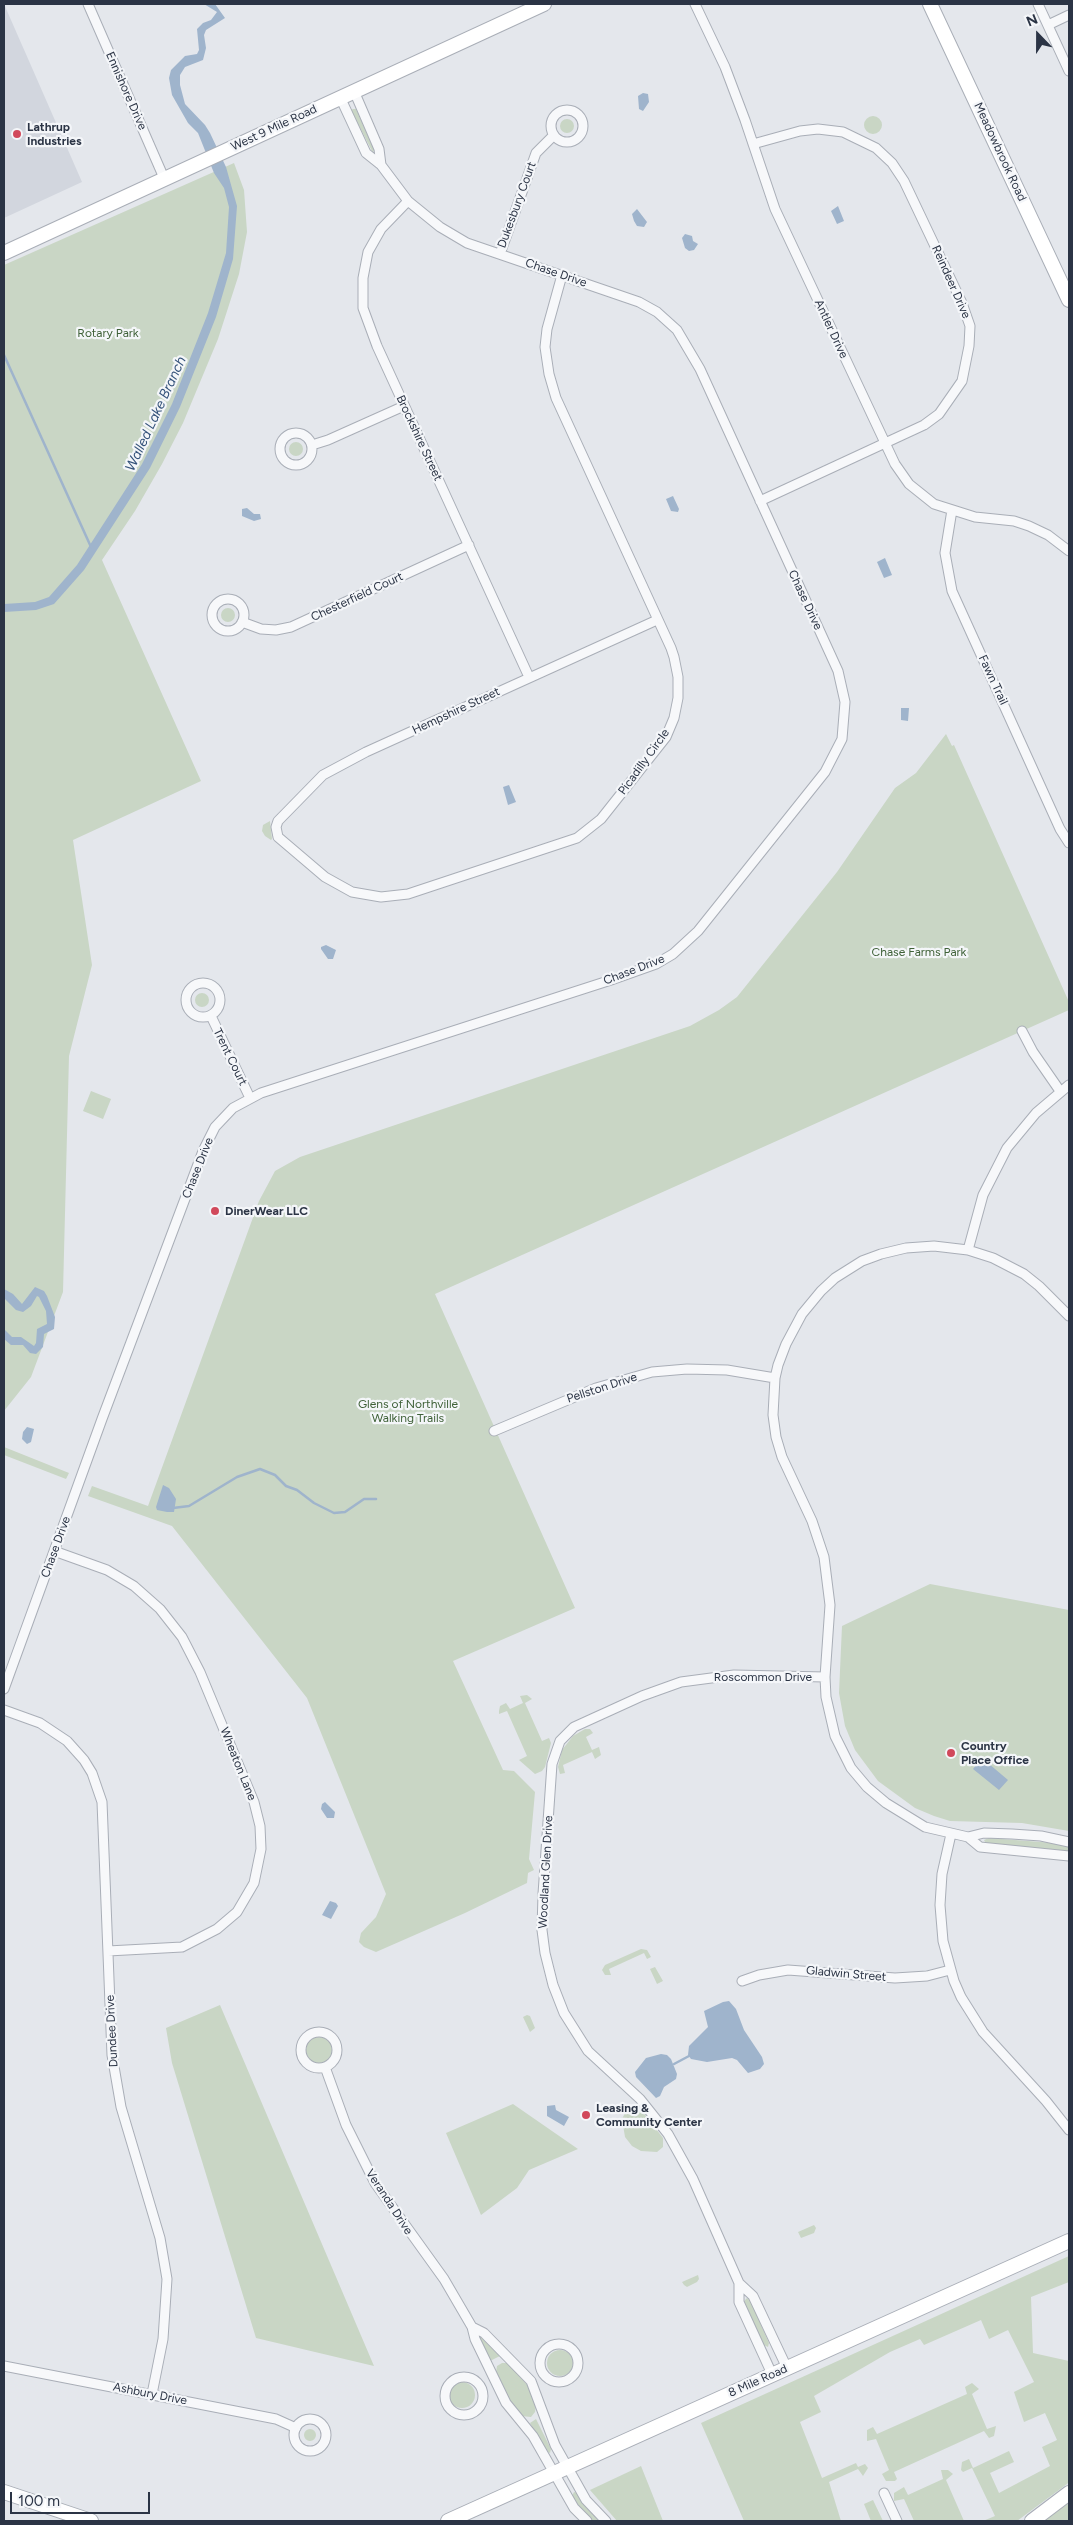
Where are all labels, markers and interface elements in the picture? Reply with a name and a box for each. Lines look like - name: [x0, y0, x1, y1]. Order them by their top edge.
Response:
- north arrow: [1013, 10, 1063, 60]
- text: N: [1024, 11, 1040, 31]
- street label: Ennishore Drive: [102, 50, 150, 132]
- street label: Meadowbrook Road: [971, 100, 1029, 204]
- street label: West 9 Mile Road: [229, 102, 319, 154]
- place label: Lathrup Industries: [27, 120, 82, 148]
- marker: Lathrup Industries: [11, 128, 23, 140]
- street label: Dukesbury Court: [495, 160, 539, 250]
- street label: Reindeer Drive: [928, 243, 974, 321]
- street label: Chase Drive: [523, 256, 589, 290]
- street label: Antler Drive: [811, 297, 851, 361]
- park label: Rotary Park: [77, 326, 139, 340]
- water label: Walled Lake Branch: [122, 354, 190, 474]
- street label: Brockshire Street: [393, 393, 445, 483]
- street label: Chase Drive: [785, 568, 825, 632]
- street label: Chesterfield Court: [309, 569, 405, 625]
- street label: Fawn Trail: [975, 653, 1011, 707]
- street label: Hempshire Street: [410, 684, 502, 738]
- street label: Picadilly Circle: [615, 726, 673, 798]
- park label: Chase Farms Park: [872, 945, 966, 959]
- street label: Chase Drive: [601, 952, 667, 988]
- street label: Trent Court: [210, 1026, 250, 1088]
- street label: Chase Drive: [179, 1135, 217, 1201]
- place label: DinerWear LLC: [225, 1204, 308, 1218]
- marker: DinerWear LLC: [209, 1205, 221, 1217]
- street label: Pellston Drive: [565, 1370, 639, 1406]
- park label: Glens of Northville Walking Trails: [358, 1397, 458, 1425]
- street label: Chase Drive: [38, 1514, 74, 1580]
- street label: Roscommon Drive: [714, 1670, 812, 1684]
- street label: Wheaton Lane: [217, 1725, 259, 1803]
- place label: Country Place Office: [961, 1739, 1029, 1767]
- marker: Country Place Office: [945, 1747, 957, 1759]
- street label: Woodland Glen Drive: [536, 1815, 556, 1929]
- street label: Gladwin Street: [805, 1963, 887, 1985]
- street label: Dundee Drive: [103, 1994, 121, 2068]
- place label: Leasing & Community Center: [596, 2101, 702, 2129]
- marker: Leasing & Community Center: [580, 2109, 592, 2121]
- street label: Veranda Drive: [363, 2167, 415, 2237]
- street label: 8 Mile Road: [726, 2362, 790, 2400]
- street label: Ashbury Drive: [112, 2380, 188, 2408]
- scale bar: [12, 2482, 152, 2514]
- text: 100 m: [18, 2492, 60, 2510]

